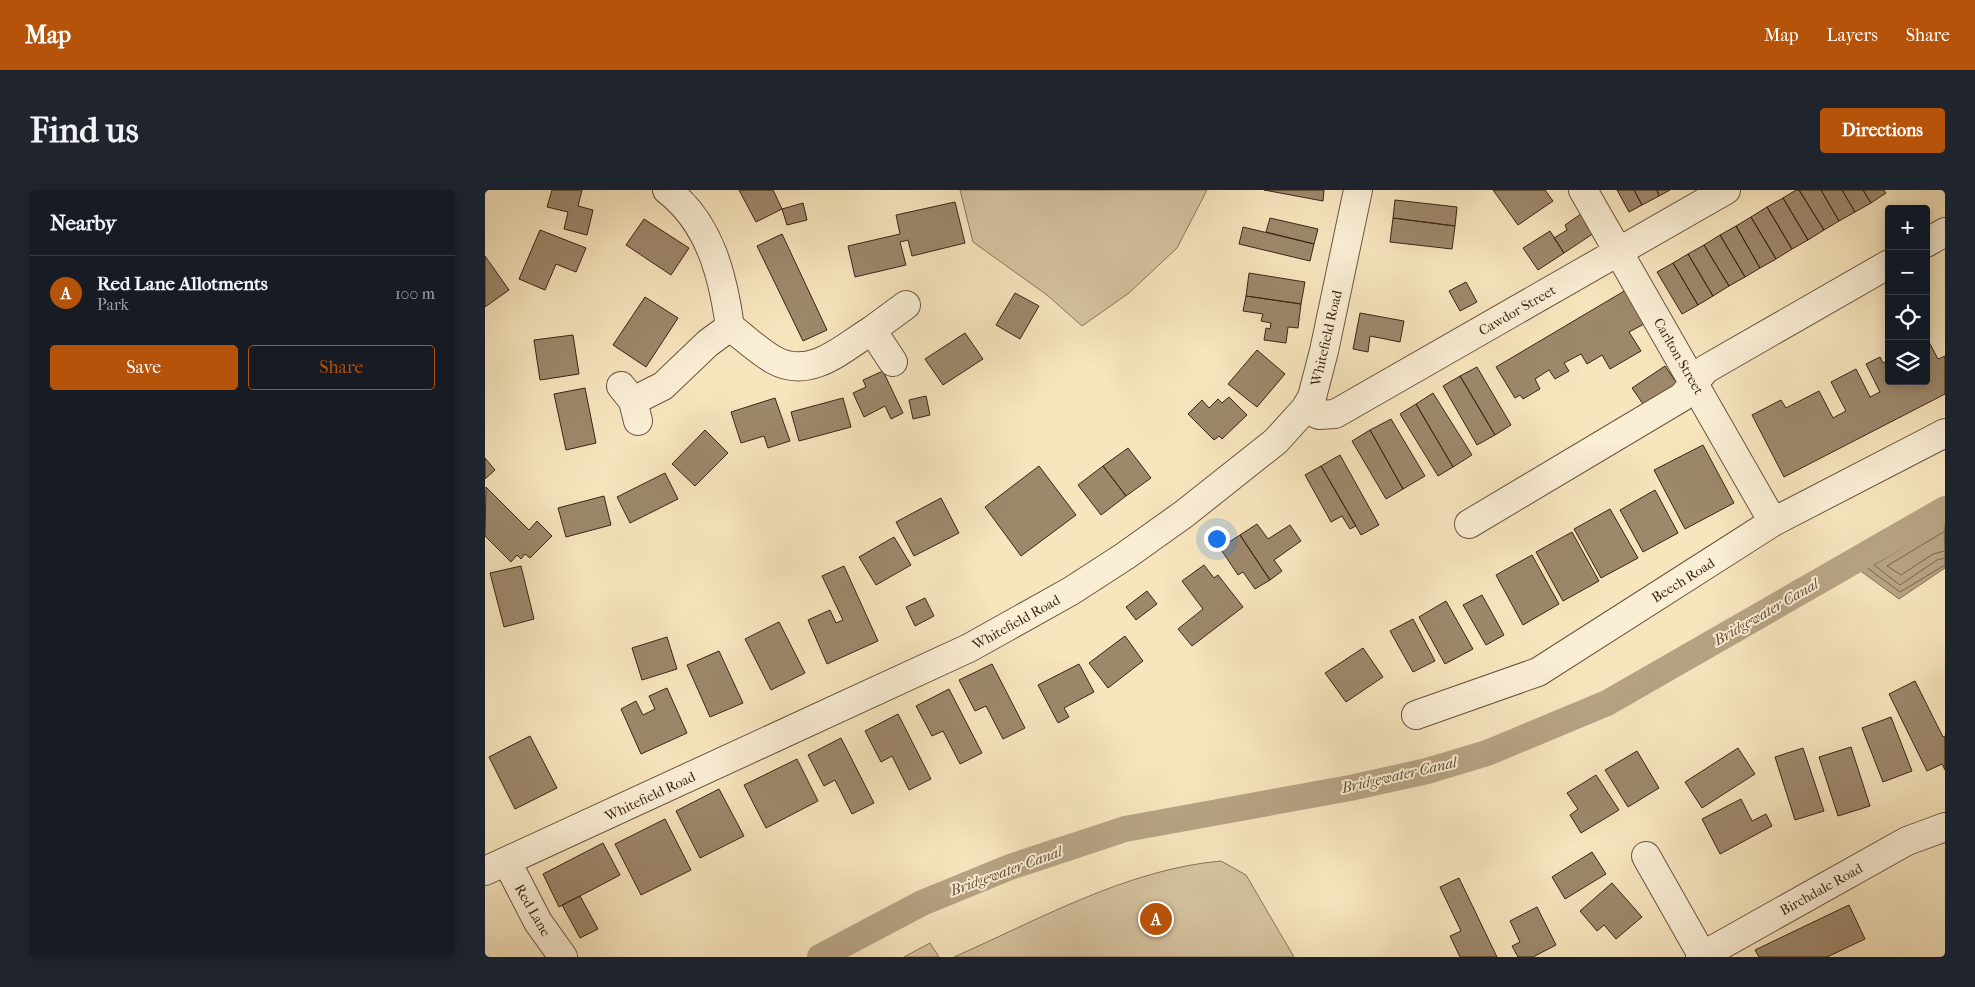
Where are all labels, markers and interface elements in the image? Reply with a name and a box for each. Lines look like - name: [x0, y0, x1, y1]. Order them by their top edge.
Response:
- text: Map: [25, 21, 71, 49]
- text: Map: [1764, 25, 1798, 46]
- text: Layers: [1826, 25, 1878, 46]
- text: Share: [1906, 25, 1950, 46]
- button: Directions: [1820, 108, 1945, 153]
- text: Find us: [30, 110, 139, 151]
- map controls: [1885, 205, 1930, 385]
- button: +: [1885, 205, 1930, 250]
- text: Nearby: [50, 211, 116, 235]
- button: −: [1885, 250, 1930, 295]
- text: Red Lane Allotments: [97, 273, 268, 295]
- street label: Cawdor Street: [1476, 282, 1559, 339]
- text: A: [61, 284, 71, 303]
- text: 100 m: [395, 284, 435, 303]
- street label: Whitefield Road: [1307, 288, 1346, 389]
- text: Park: [97, 295, 129, 314]
- button: locate: [1885, 295, 1930, 340]
- street label: Carlton Street: [1650, 315, 1707, 398]
- button: layers: [1885, 340, 1930, 385]
- button: Save: [50, 345, 238, 390]
- button: Share: [248, 345, 435, 390]
- your location: [1204, 526, 1230, 552]
- street label: Beech Road: [1649, 554, 1718, 606]
- water label: Bridgewater Canal: [1710, 574, 1823, 650]
- street label: Whitefield Road: [968, 591, 1063, 654]
- water label: Bridgewater Canal: [1339, 752, 1461, 797]
- street label: Whitefield Road: [601, 768, 698, 825]
- water label: Bridgewater Canal: [947, 842, 1066, 900]
- street label: Birchdale Road: [1777, 860, 1866, 919]
- street label: Red Lane: [511, 881, 554, 939]
- pin: A: [1140, 900, 1172, 938]

